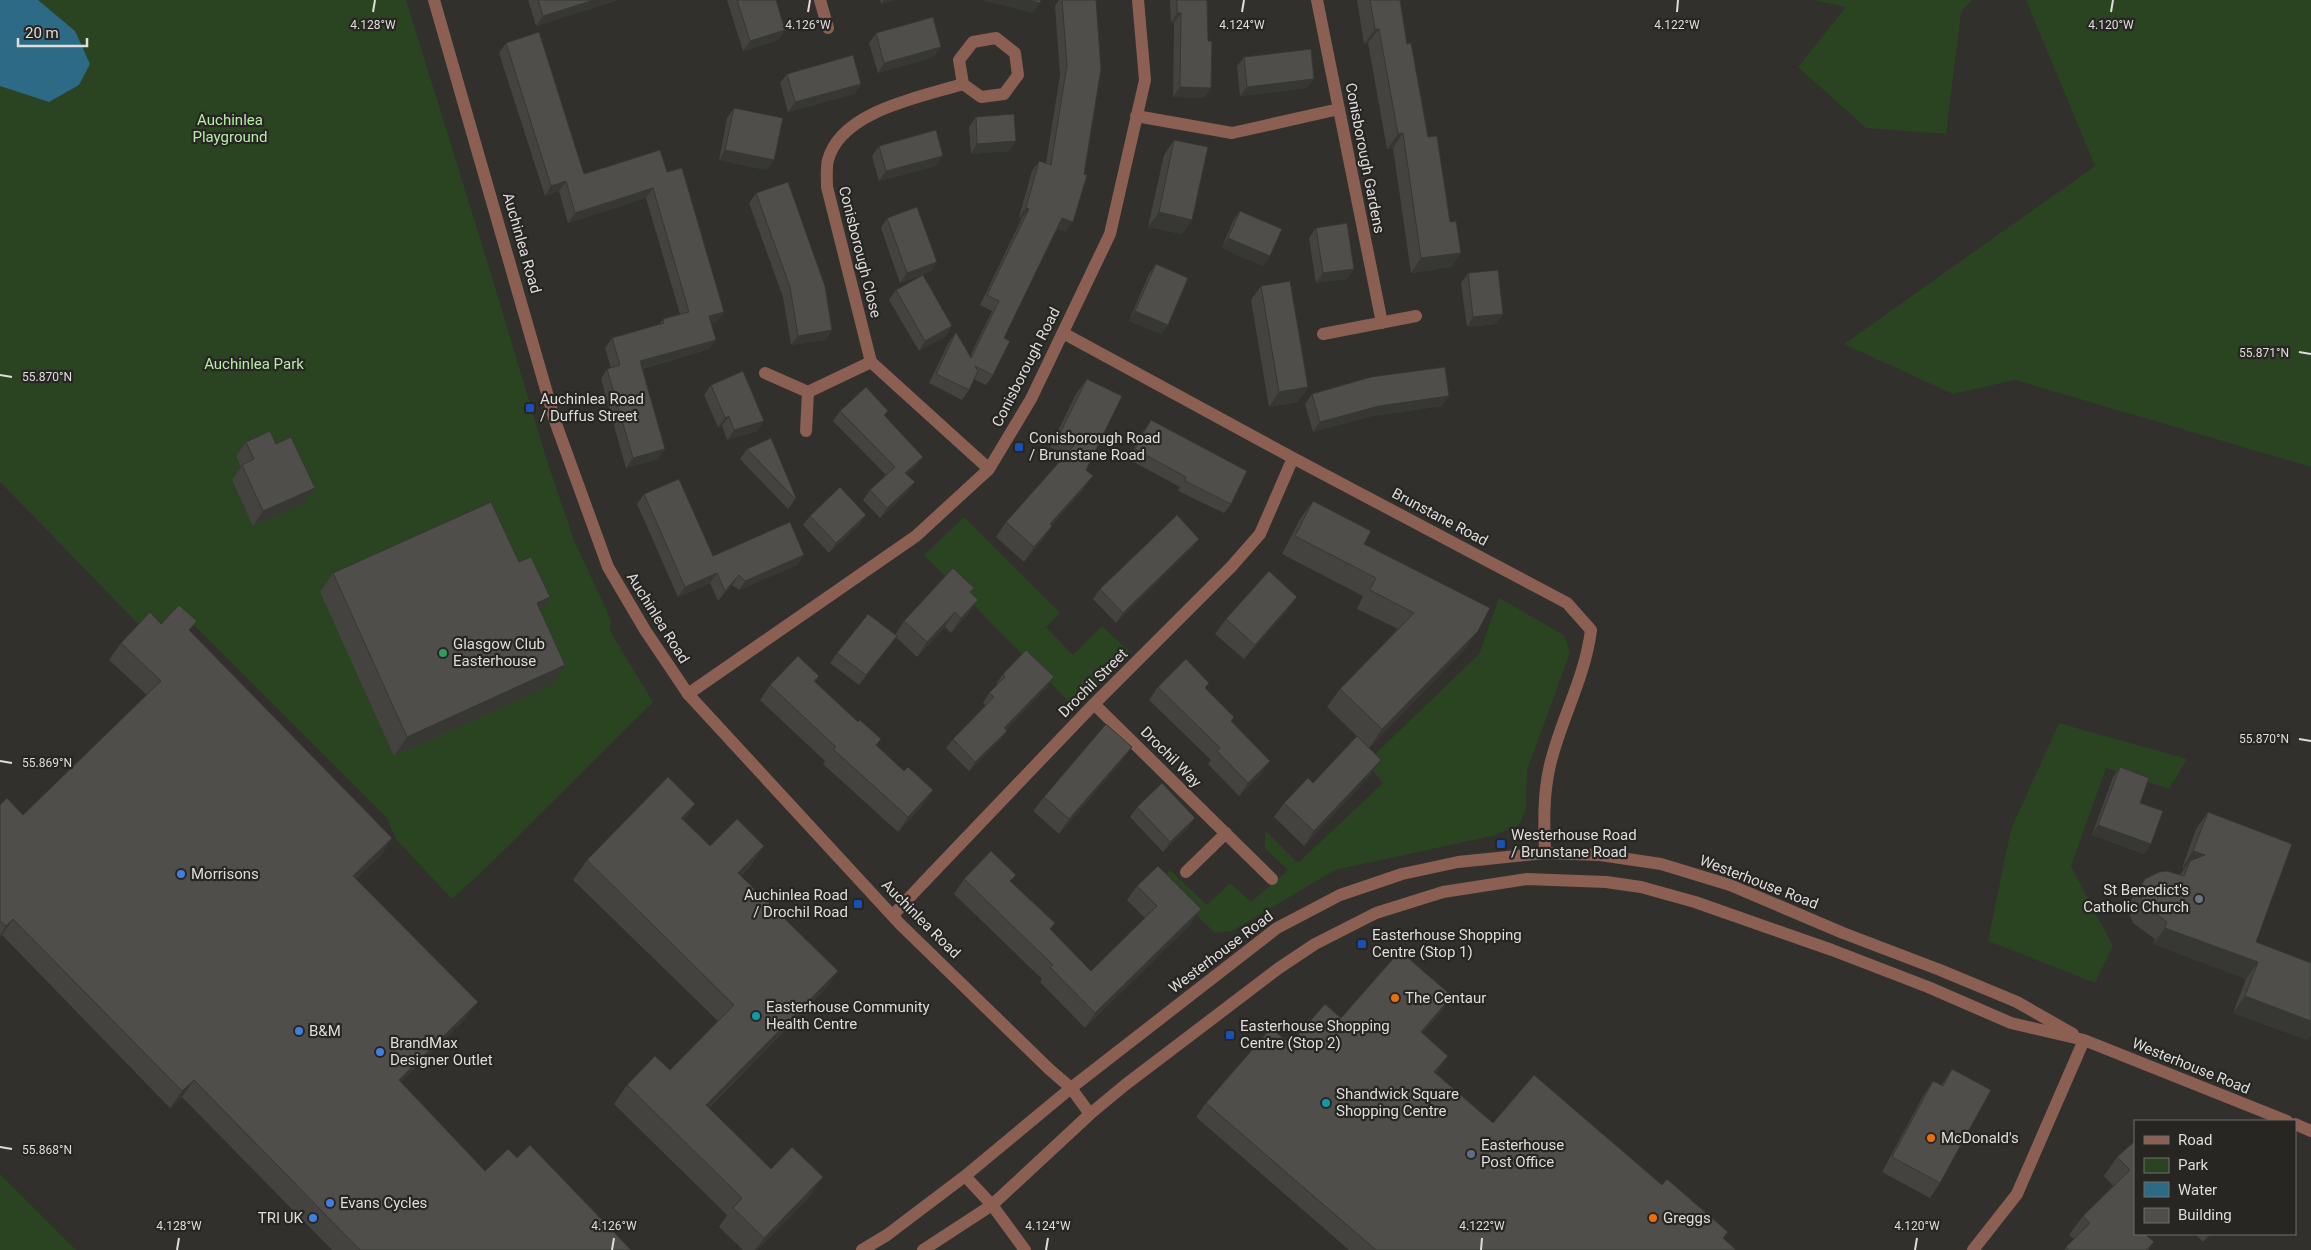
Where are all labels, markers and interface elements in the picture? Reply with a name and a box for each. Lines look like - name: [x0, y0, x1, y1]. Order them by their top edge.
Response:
- scale bar: [18, 15, 86, 47]
- text: 4.128°W: [350, 18, 396, 32]
- text: 4.126°W: [785, 18, 831, 32]
- text: 4.124°W: [1219, 18, 1265, 32]
- text: 4.122°W: [1654, 18, 1700, 32]
- text: 4.120°W: [2088, 18, 2134, 32]
- text: 20 m: [25, 24, 59, 42]
- street label: Conisborough Gardens: [1342, 81, 1388, 235]
- park label: Auchinlea Playground: [192, 111, 268, 146]
- street label: Conisborough Close: [835, 184, 885, 320]
- street label: Auchinlea Road: [499, 191, 545, 295]
- street label: Conisborough Road: [988, 304, 1064, 430]
- text: 55.871°N: [2239, 346, 2289, 360]
- park label: Auchinlea Park: [204, 355, 304, 373]
- text: 55.870°N: [22, 370, 72, 384]
- place label: Auchinlea Road / Duffus Street: [540, 390, 644, 425]
- marker: Auchinlea Road / Duffus Street: [524, 402, 536, 414]
- place label: Conisborough Road / Brunstane Road: [1029, 429, 1161, 464]
- marker: Conisborough Road / Brunstane Road: [1013, 441, 1025, 453]
- street label: Brunstane Road: [1389, 484, 1491, 550]
- street label: Auchinlea Road: [623, 569, 693, 667]
- place label: Glasgow Club Easterhouse: [453, 635, 545, 670]
- street label: Drochil Street: [1055, 645, 1131, 721]
- marker: Glasgow Club Easterhouse: [437, 647, 449, 659]
- street label: Drochil Way: [1137, 723, 1205, 791]
- text: 55.870°N: [2239, 732, 2289, 746]
- text: 55.869°N: [22, 756, 72, 770]
- place label: Westerhouse Road / Brunstane Road: [1511, 826, 1637, 861]
- marker: Westerhouse Road / Brunstane Road: [1495, 838, 1507, 850]
- street label: Westerhouse Road: [1697, 851, 1821, 913]
- place label: Morrisons: [191, 865, 259, 883]
- marker: Morrisons: [175, 868, 187, 880]
- street label: Auchinlea Road: [878, 876, 964, 962]
- place label: St Benedict's Catholic Church: [2083, 881, 2189, 916]
- place label: Auchinlea Road / Drochil Road: [744, 886, 848, 921]
- marker: St Benedict's Catholic Church: [2193, 893, 2205, 905]
- marker: Auchinlea Road / Drochil Road: [852, 898, 864, 910]
- street label: Westerhouse Road: [1165, 907, 1277, 997]
- place label: Easterhouse Shopping Centre (Stop 1): [1372, 926, 1522, 961]
- marker: Easterhouse Shopping Centre (Stop 1): [1356, 938, 1368, 950]
- place label: The Centaur: [1405, 989, 1486, 1007]
- marker: The Centaur: [1389, 992, 1401, 1004]
- place label: Easterhouse Community Health Centre: [766, 998, 930, 1033]
- marker: Easterhouse Community Health Centre: [750, 1010, 762, 1022]
- place label: Easterhouse Shopping Centre (Stop 2): [1240, 1017, 1390, 1052]
- place label: B&M: [309, 1022, 341, 1040]
- marker: B&M: [293, 1025, 305, 1037]
- marker: Easterhouse Shopping Centre (Stop 2): [1224, 1029, 1236, 1041]
- place label: BrandMax Designer Outlet: [390, 1034, 493, 1069]
- street label: Westerhouse Road: [2129, 1034, 2253, 1098]
- marker: BrandMax Designer Outlet: [374, 1046, 386, 1058]
- place label: Shandwick Square Shopping Centre: [1336, 1085, 1459, 1120]
- marker: Shandwick Square Shopping Centre: [1320, 1097, 1332, 1109]
- legend: [2134, 1120, 2296, 1235]
- place label: McDonald's: [1941, 1129, 2019, 1147]
- text: Road: [2178, 1131, 2212, 1149]
- marker: McDonald's: [1925, 1132, 1937, 1144]
- place label: Easterhouse Post Office: [1481, 1136, 1564, 1171]
- text: 55.868°N: [22, 1143, 72, 1157]
- marker: Easterhouse Post Office: [1465, 1148, 1477, 1160]
- text: Park: [2178, 1156, 2209, 1174]
- text: Water: [2178, 1181, 2217, 1199]
- place label: Evans Cycles: [340, 1194, 427, 1212]
- marker: Evans Cycles: [324, 1197, 336, 1209]
- text: Building: [2178, 1206, 2232, 1224]
- place label: TRI UK: [258, 1209, 304, 1227]
- place label: Greggs: [1663, 1209, 1711, 1227]
- marker: TRI UK: [307, 1212, 319, 1224]
- marker: Greggs: [1647, 1212, 1659, 1224]
- text: 4.128°W: [156, 1219, 202, 1233]
- text: 4.126°W: [591, 1219, 637, 1233]
- text: 4.124°W: [1025, 1219, 1071, 1233]
- text: 4.122°W: [1459, 1219, 1505, 1233]
- text: 4.120°W: [1894, 1219, 1940, 1233]

